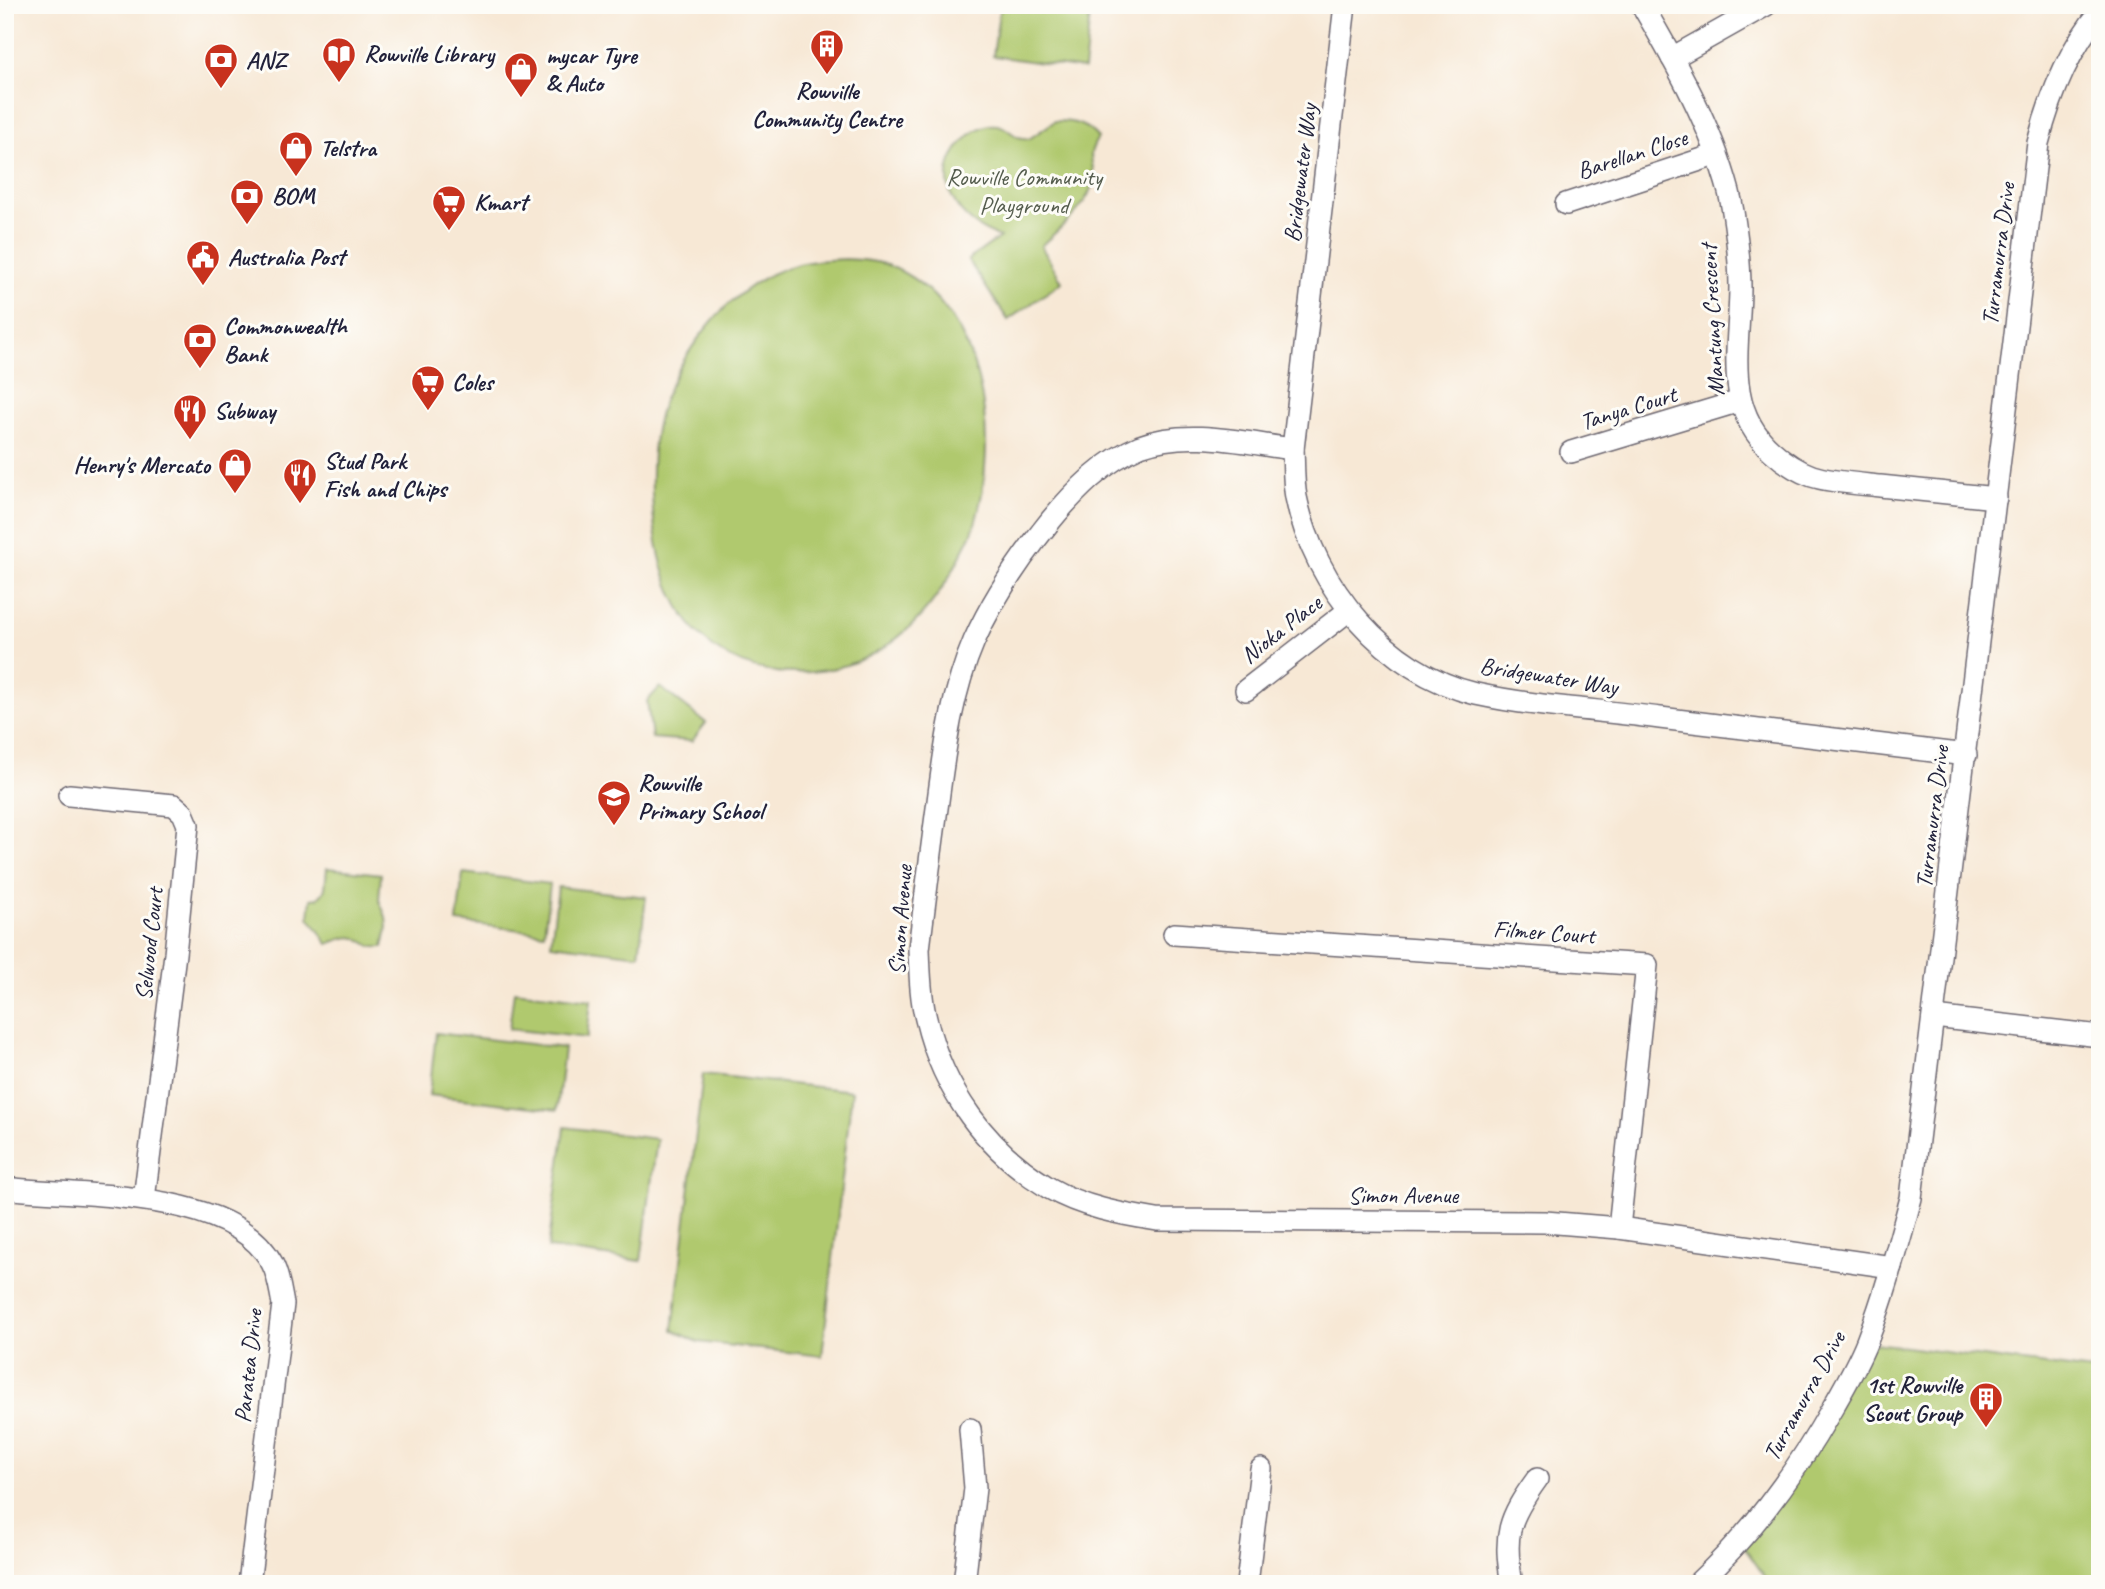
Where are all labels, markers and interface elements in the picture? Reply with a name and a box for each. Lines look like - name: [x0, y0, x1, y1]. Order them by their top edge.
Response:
- building icon: Rowville Community Centre: [808, 27, 846, 76]
- library icon: Rowville Library: [320, 35, 358, 84]
- place label: Rowville Library: [364, 39, 496, 69]
- place label: mycar Tyre & Auto: [546, 40, 639, 98]
- bank icon: ANZ: [202, 41, 240, 90]
- place label: ANZ: [246, 45, 290, 75]
- shop icon: mycar Tyre & Auto: [502, 50, 540, 99]
- place label: Rowville Community Centre: [752, 76, 904, 134]
- street label: Bridgewater Way: [1277, 100, 1324, 244]
- street label: Barellan Close: [1573, 121, 1693, 186]
- shop icon: Telstra: [277, 129, 315, 178]
- place label: Telstra: [320, 133, 378, 163]
- park label: Rowville Community Playground: [946, 162, 1104, 220]
- bank icon: BOM: [228, 177, 266, 226]
- street label: Turramurra Drive: [1974, 179, 2022, 327]
- place label: BOM: [272, 181, 317, 211]
- supermarket icon: Kmart: [430, 183, 468, 232]
- place label: Kmart: [474, 187, 531, 217]
- public building icon: Australia Post: [184, 238, 222, 287]
- street label: Mantung Crescent: [1693, 241, 1731, 396]
- place label: Australia Post: [228, 242, 349, 272]
- place label: Commonwealth Bank: [224, 311, 349, 369]
- bank icon: Commonwealth Bank: [181, 321, 219, 370]
- supermarket icon: Coles: [409, 363, 447, 412]
- place label: Coles: [452, 367, 495, 397]
- street label: Tanya Court: [1576, 379, 1682, 437]
- restaurant icon: Subway: [171, 392, 209, 441]
- place label: Subway: [214, 396, 278, 426]
- shop icon: Henry's Mercato: [216, 446, 254, 495]
- place label: Stud Park Fish and Chips: [324, 446, 449, 504]
- place label: Henry's Mercato: [74, 450, 212, 480]
- restaurant icon: Stud Park Fish and Chips: [281, 456, 319, 505]
- street label: Nioka Place: [1234, 587, 1329, 670]
- street label: Bridgewater Way: [1478, 650, 1622, 702]
- street label: Turramurra Drive: [1908, 742, 1956, 890]
- place label: Rowville Primary School: [638, 768, 768, 826]
- school or university icon: Rowville Primary School: [595, 778, 633, 827]
- street label: Simon Avenue: [881, 862, 919, 976]
- street label: Selwood Court: [128, 884, 170, 1002]
- street label: Filmer Court: [1492, 913, 1598, 951]
- street label: Simon Avenue: [1348, 1180, 1460, 1210]
- street label: Paratea Drive: [227, 1306, 269, 1424]
- street label: Turramurra Drive: [1756, 1324, 1853, 1466]
- place label: 1st Rowville Scout Group: [1863, 1370, 1964, 1428]
- building icon: 1st Rowville Scout Group: [1967, 1380, 2005, 1429]

